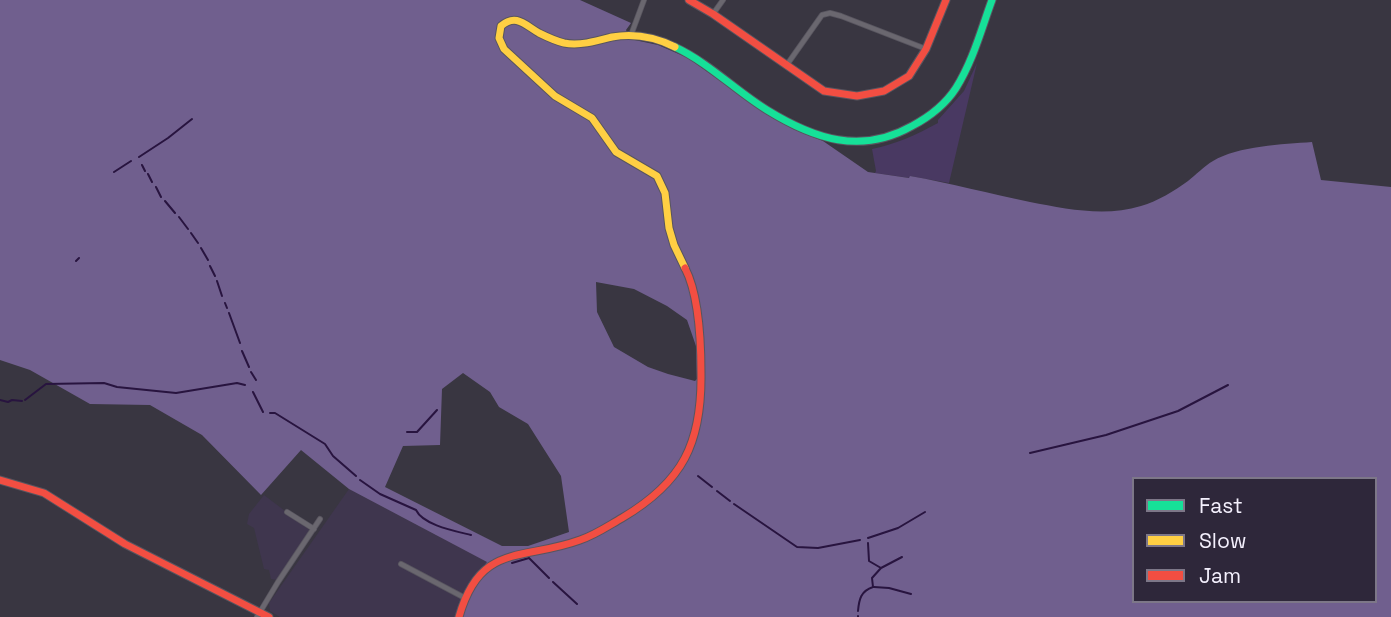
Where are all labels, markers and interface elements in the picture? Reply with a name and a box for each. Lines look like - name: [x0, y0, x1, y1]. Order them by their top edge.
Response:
- legend: [1132, 477, 1377, 603]
- text: Fast: [1199, 492, 1243, 519]
- text: Slow: [1199, 527, 1247, 554]
- text: Jam: [1199, 562, 1241, 589]

